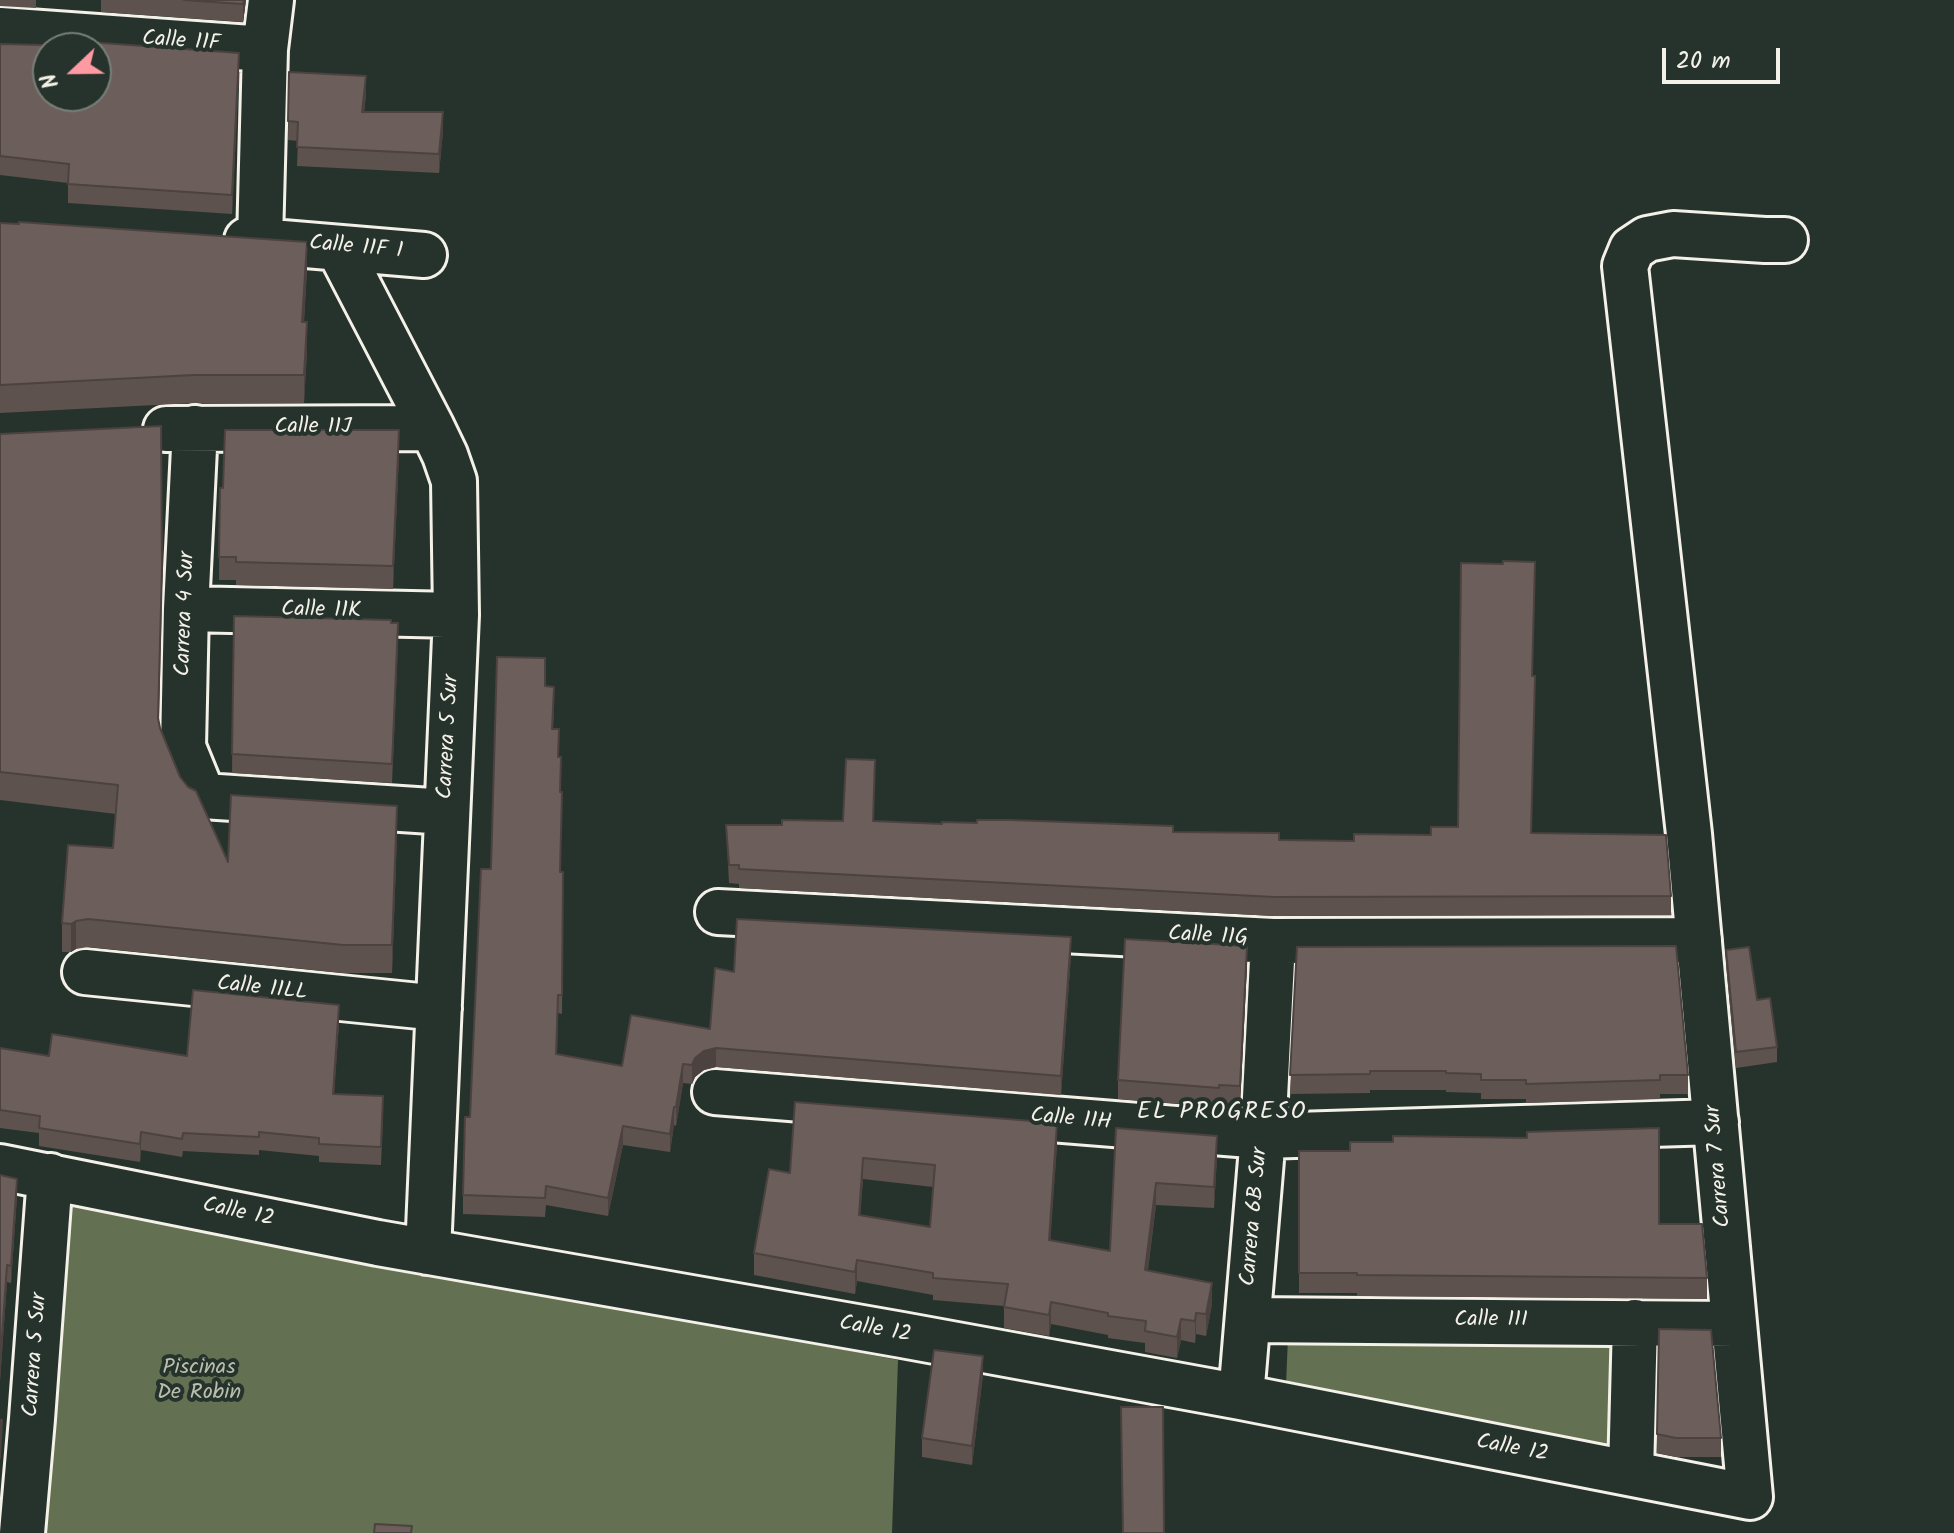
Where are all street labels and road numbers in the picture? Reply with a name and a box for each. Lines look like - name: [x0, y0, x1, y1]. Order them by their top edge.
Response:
- street label: Calle 11F: [141, 27, 221, 59]
- street label: Calle 11F 1: [308, 232, 404, 266]
- street label: Calle 11J: [274, 415, 352, 441]
- street label: Carrera 4 Sur: [172, 551, 202, 677]
- street label: Calle 11K: [281, 598, 361, 626]
- street label: Carrera 5 Sur: [434, 674, 466, 800]
- street label: Calle 11G: [1167, 923, 1249, 953]
- street label: Calle 11LL: [215, 972, 309, 1008]
- street label: Calle 11H: [1029, 1104, 1113, 1138]
- street label: Carrera 7 Sur: [1701, 1104, 1739, 1228]
- street label: Carrera 6B Sur: [1237, 1147, 1275, 1287]
- street label: Calle 12: [200, 1194, 276, 1234]
- street label: Carrera 5 Sur: [19, 1292, 55, 1418]
- street label: Calle 11I: [1454, 1308, 1528, 1334]
- street label: Calle 12: [837, 1312, 913, 1350]
- street label: Calle 12: [1474, 1430, 1550, 1470]

